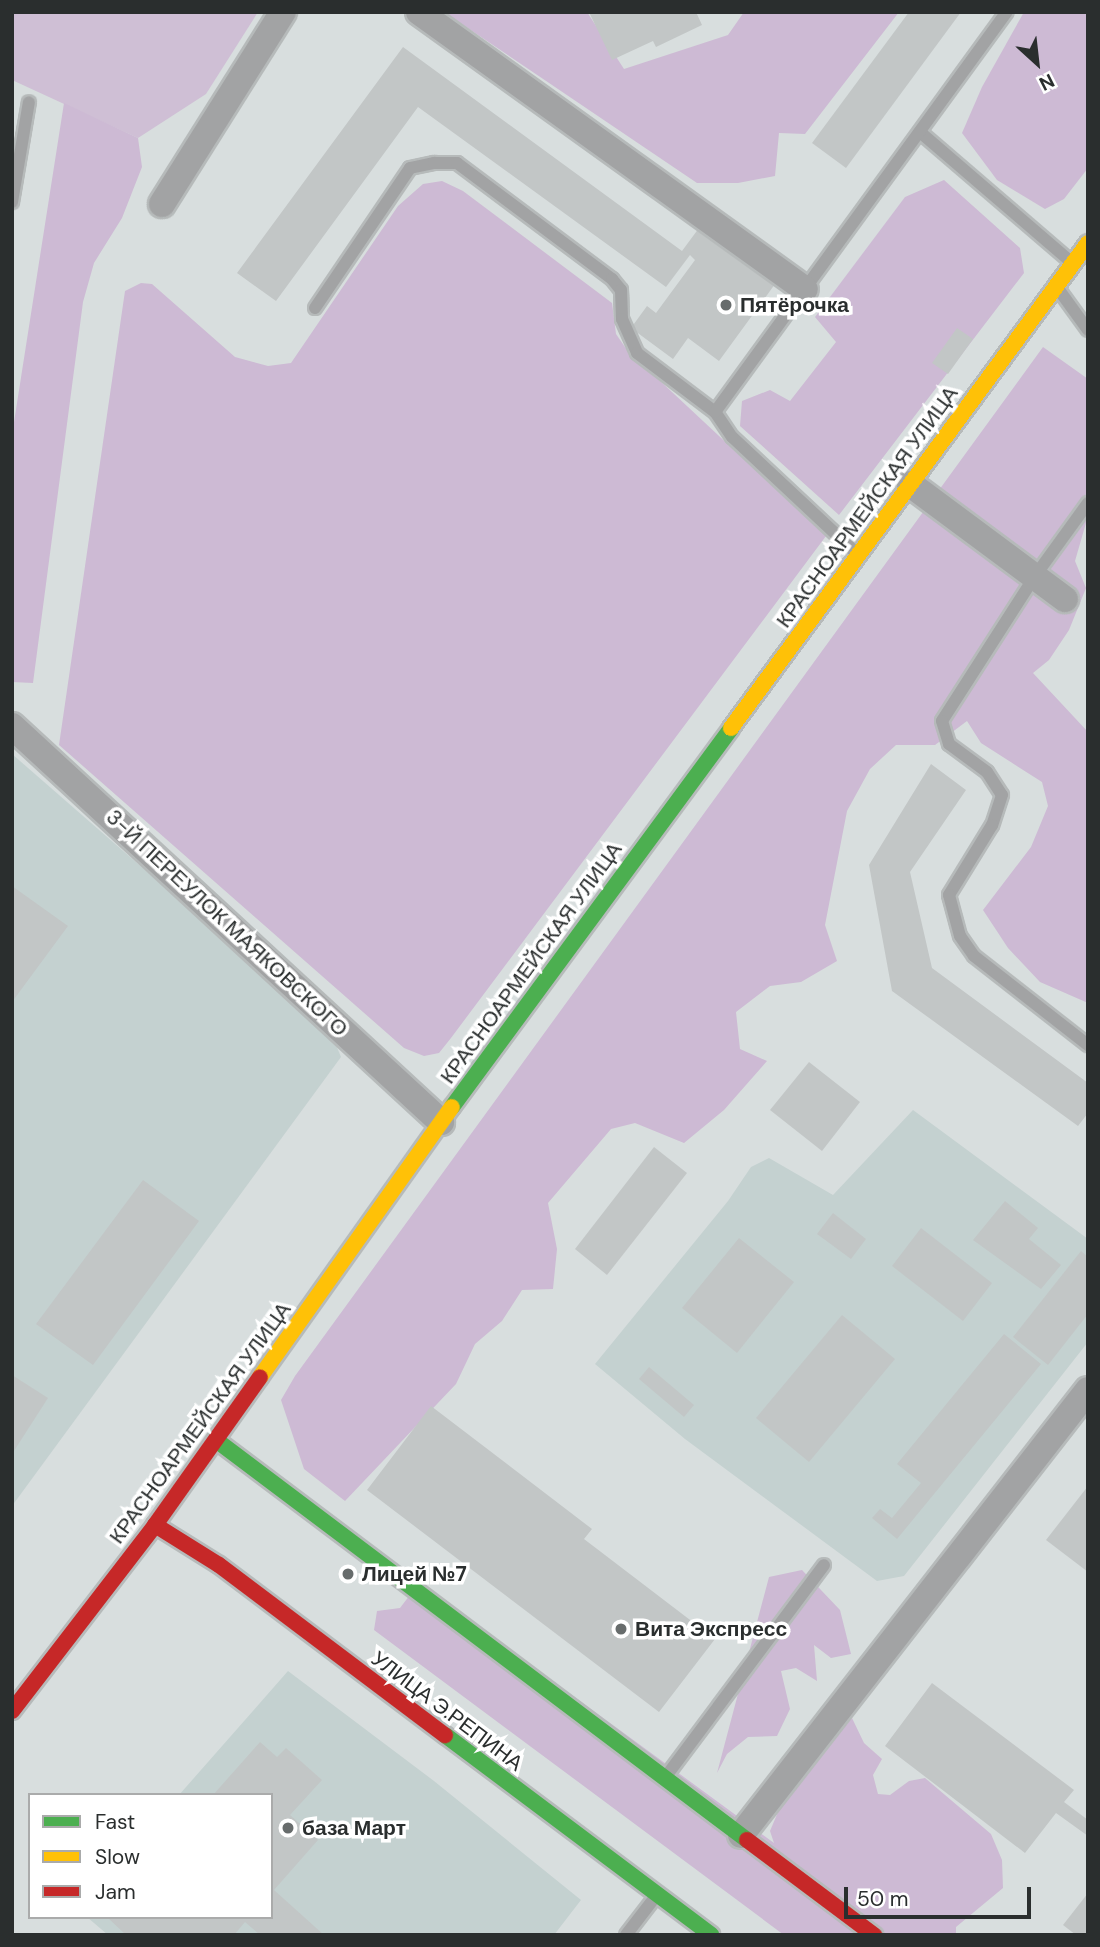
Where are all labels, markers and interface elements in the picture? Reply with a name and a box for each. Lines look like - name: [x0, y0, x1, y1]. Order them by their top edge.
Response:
- north arrow: [1002, 28, 1072, 98]
- text: N: [1035, 68, 1059, 96]
- place label: Пятёрочка: [740, 292, 849, 318]
- marker: Пятёрочка: [718, 297, 734, 313]
- street label: КРАСНОАРМЕЙСКАЯ УЛИЦА: [771, 381, 963, 633]
- street label: 3-Й ПЕРЕУЛОК МАЯКОВСКОГО: [101, 805, 353, 1041]
- street label: КРАСНОАРМЕЙСКАЯ УЛИЦА: [435, 837, 627, 1089]
- street label: КРАСНОАРМЕЙСКАЯ УЛИЦА: [104, 1297, 296, 1549]
- place label: Лицей №7: [362, 1561, 467, 1587]
- marker: Лицей №7: [340, 1566, 356, 1582]
- place label: Вита Экспресс: [635, 1616, 787, 1642]
- marker: Вита Экспресс: [613, 1621, 629, 1637]
- street label: УЛИЦА Э.РЕПИНА: [366, 1646, 528, 1776]
- legend: [28, 1793, 273, 1919]
- text: Fast: [95, 1808, 135, 1836]
- place label: база Март: [302, 1815, 406, 1841]
- marker: база Март: [280, 1820, 296, 1836]
- text: Slow: [95, 1843, 140, 1871]
- scale bar: [848, 1874, 1035, 1918]
- text: Jam: [95, 1878, 136, 1906]
- text: 50 m: [857, 1885, 908, 1913]

